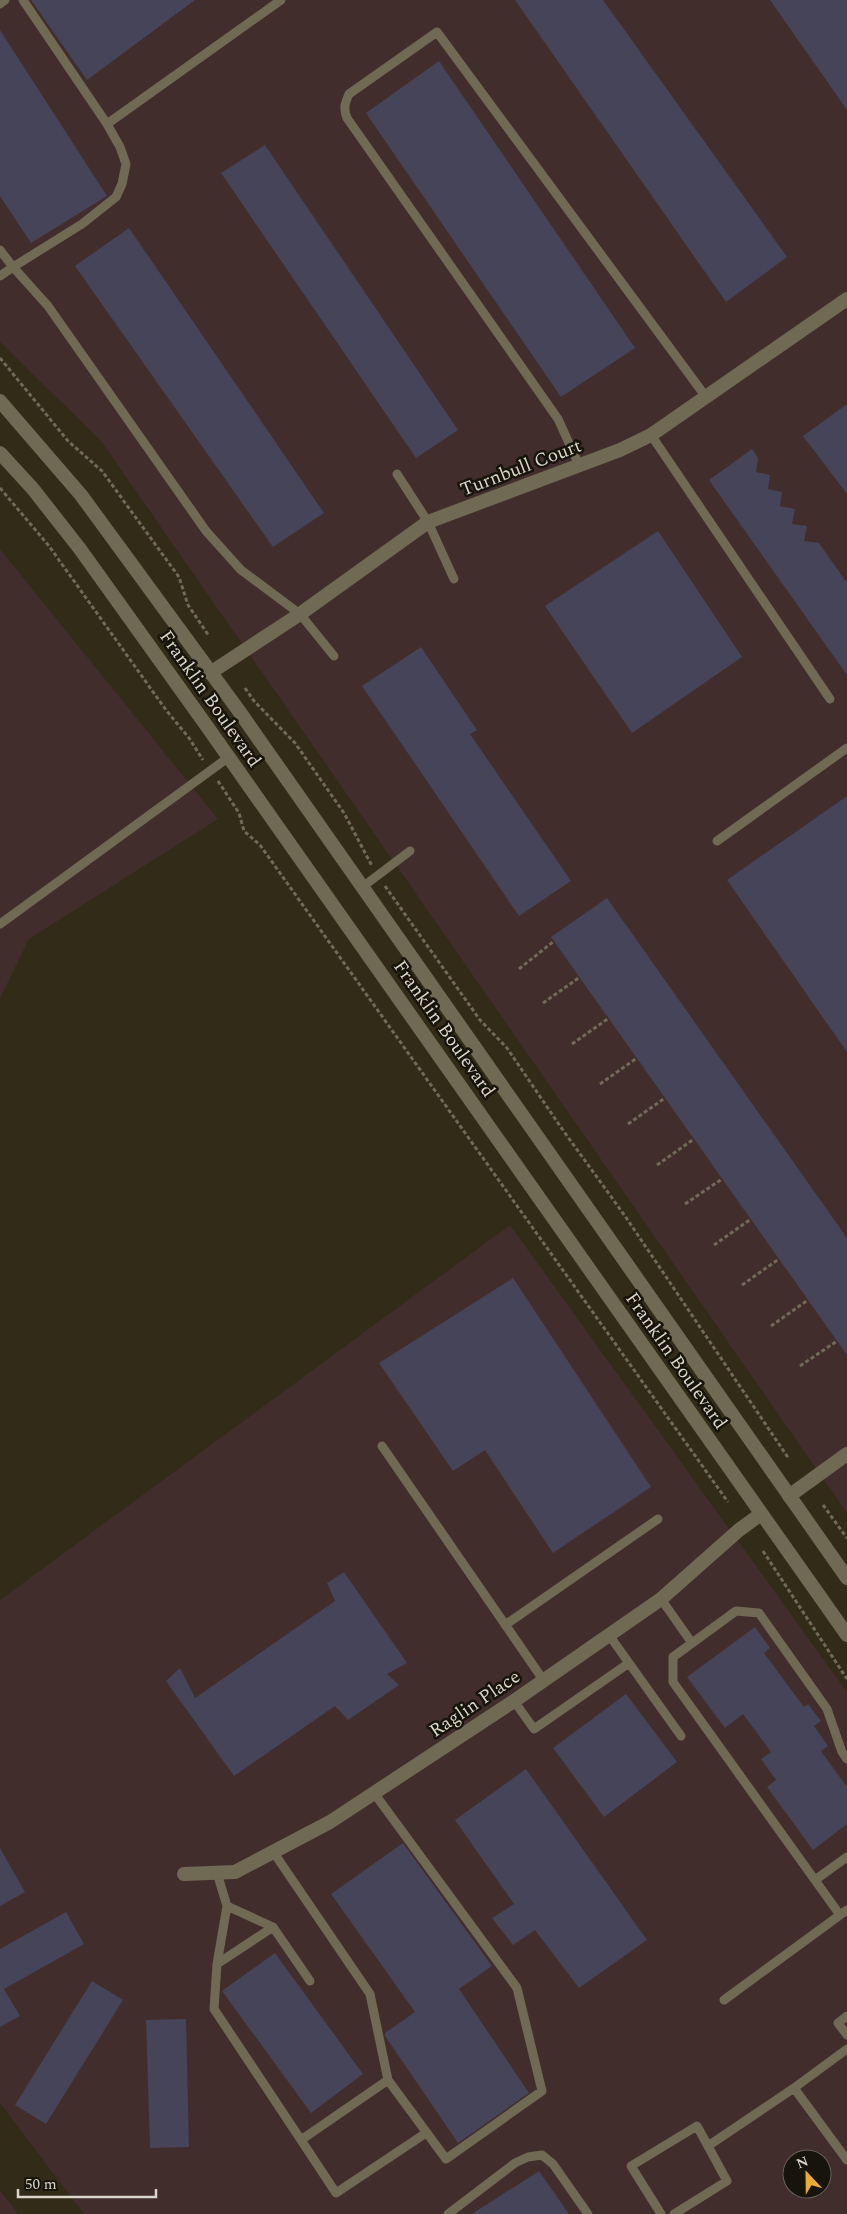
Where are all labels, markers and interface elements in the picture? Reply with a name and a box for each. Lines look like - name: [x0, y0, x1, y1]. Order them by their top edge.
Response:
- street label: Turnbull Court: [456, 431, 586, 504]
- street label: Franklin Boulevard: [152, 624, 268, 774]
- street label: Franklin Boulevard: [386, 954, 502, 1104]
- street label: Franklin Boulevard: [618, 1286, 734, 1436]
- street label: Raglin Place: [423, 1663, 527, 1745]
- north arrow: [782, 2149, 832, 2199]
- text: N: [793, 2151, 812, 2174]
- scale bar: [18, 2166, 155, 2198]
- text: 50 m: [25, 2173, 57, 2196]

